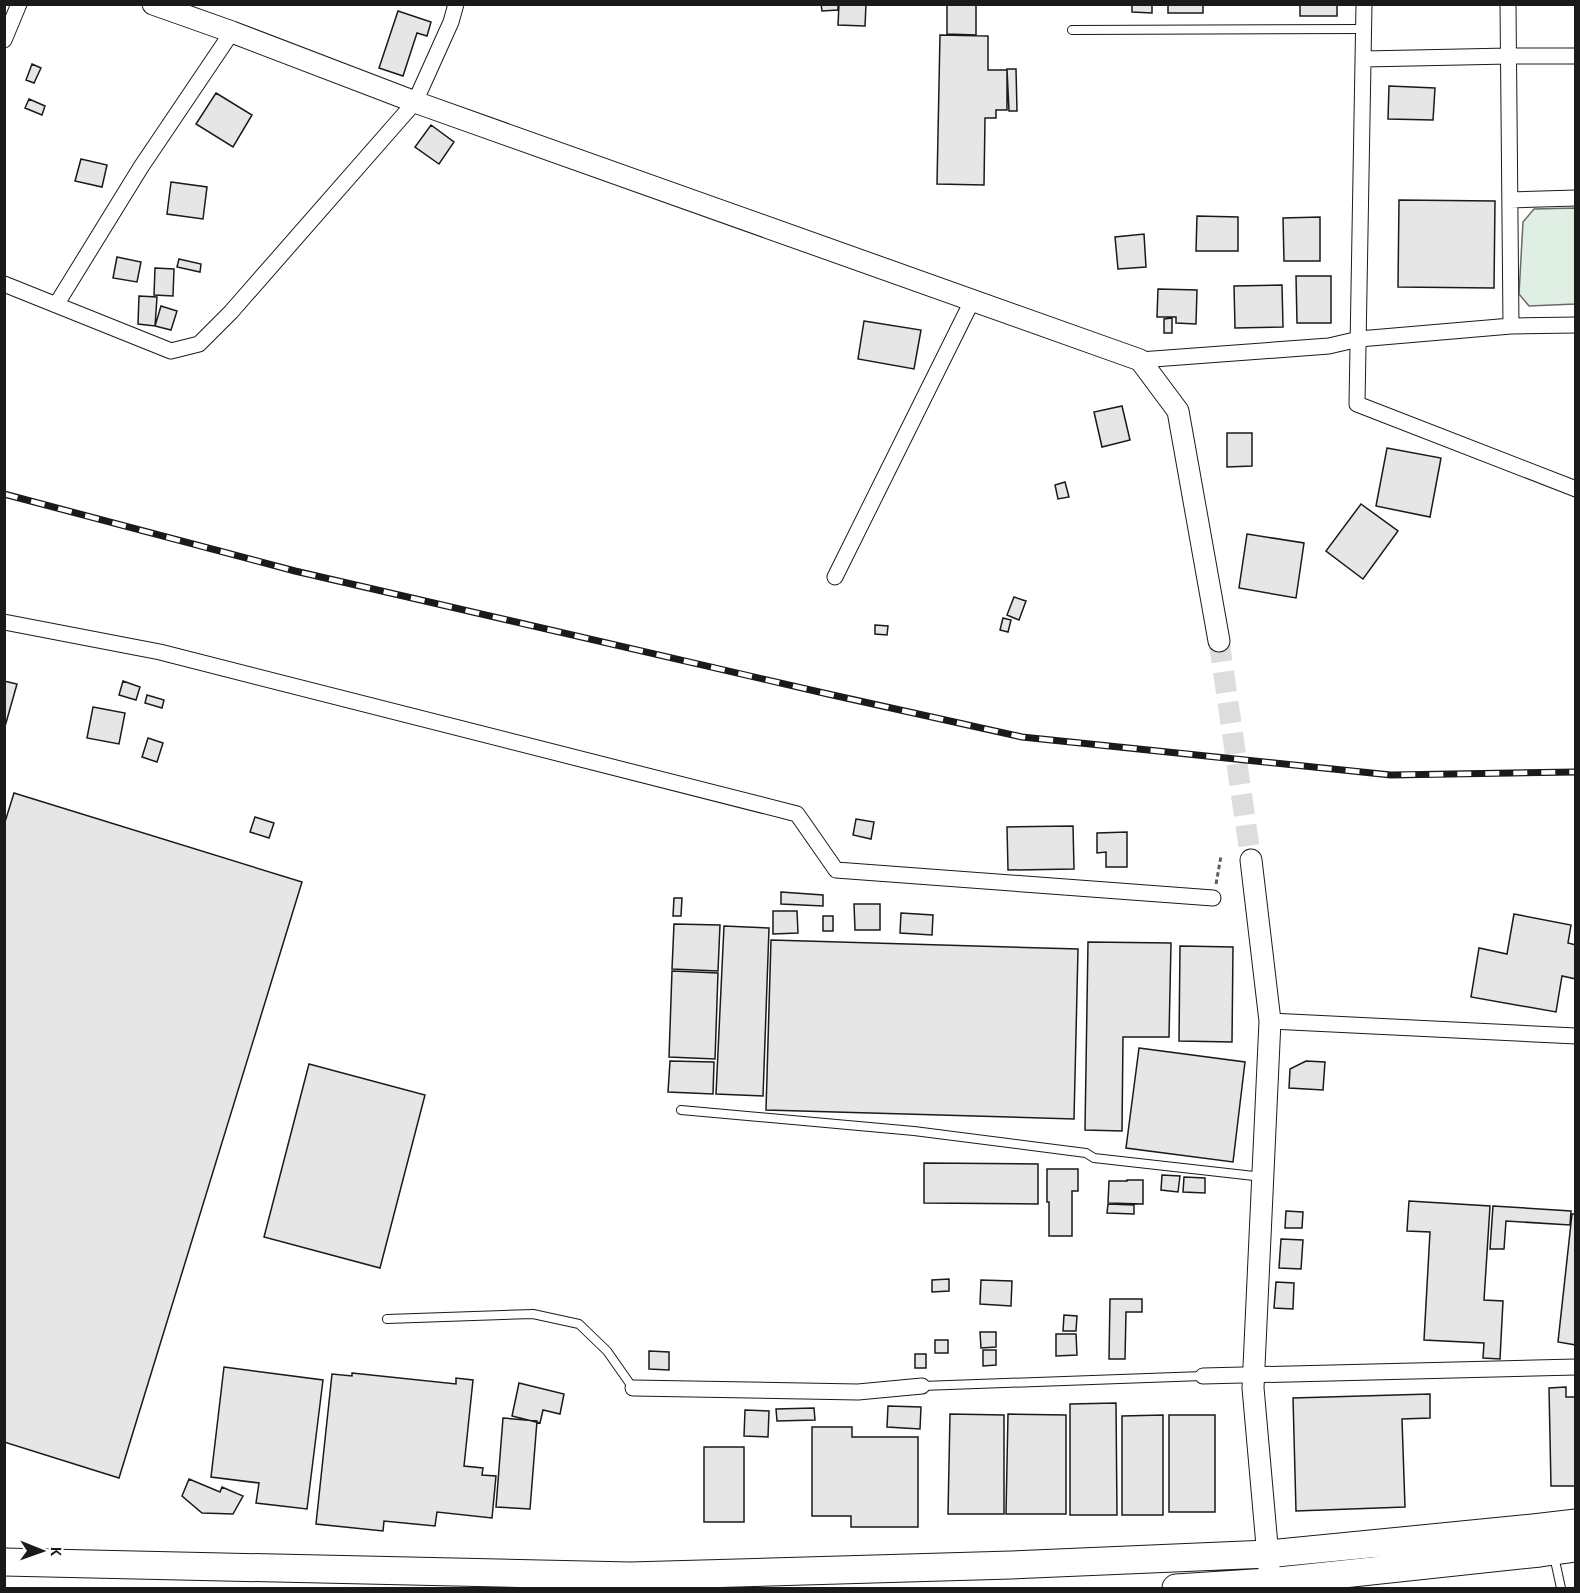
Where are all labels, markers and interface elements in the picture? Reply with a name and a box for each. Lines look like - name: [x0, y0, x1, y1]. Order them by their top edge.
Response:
- north arrow: [12, 1521, 72, 1581]
- text: K: [48, 1546, 64, 1557]

